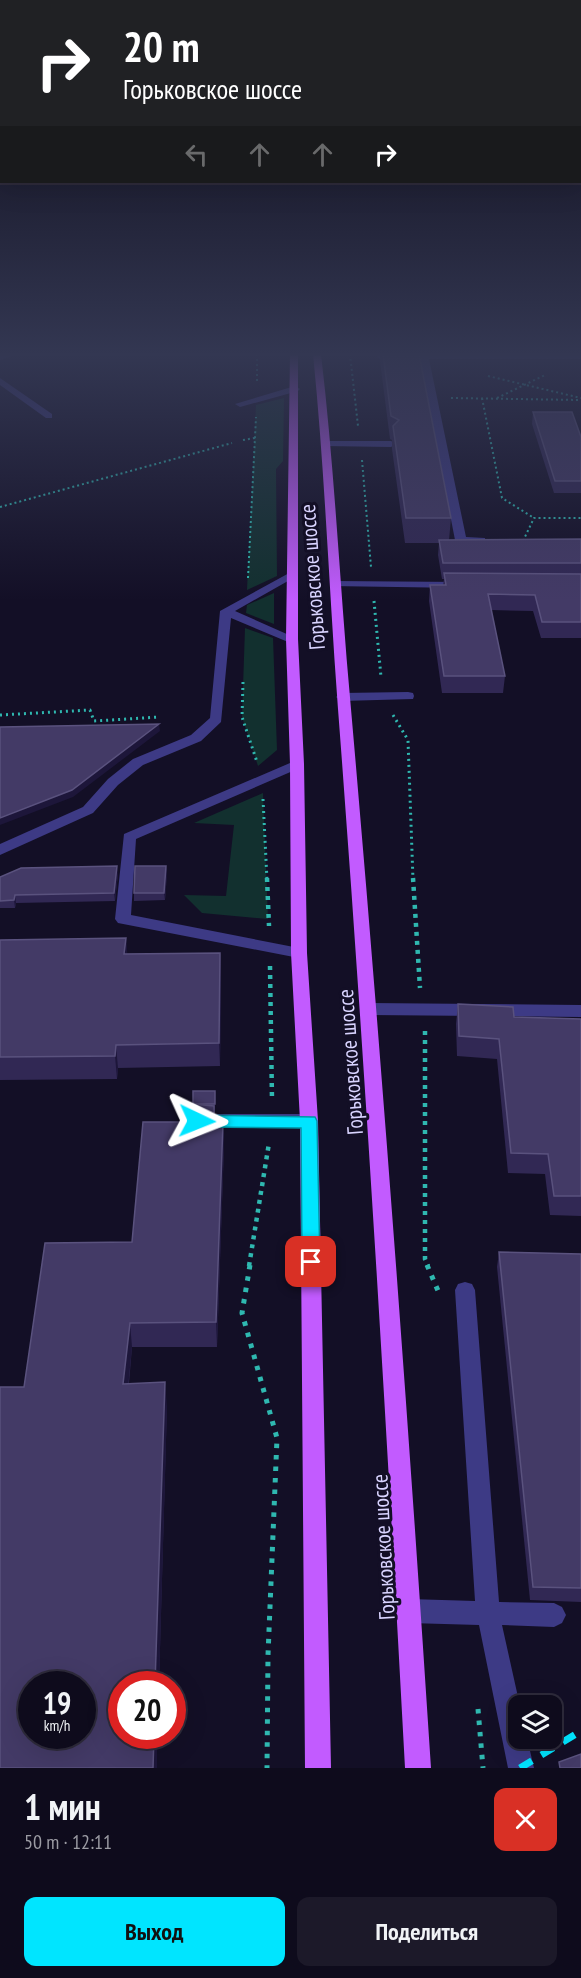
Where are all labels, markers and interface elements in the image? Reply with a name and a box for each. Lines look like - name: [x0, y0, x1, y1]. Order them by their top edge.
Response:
- text: 20 m: [123, 19, 200, 74]
- icon: right: [24, 24, 102, 102]
- text: Горьковское шоссе: [123, 72, 302, 106]
- icon: left: [180, 138, 213, 171]
- icon: ahead: [243, 138, 276, 171]
- icon: ahead: [306, 138, 339, 171]
- icon: right: [369, 138, 402, 171]
- street label: Горьковское шоссе: [293, 503, 331, 651]
- street label: Горьковское шоссе: [331, 988, 369, 1136]
- position arrow: [165, 1089, 229, 1153]
- pin: [285, 1236, 336, 1287]
- icon: arrive: [294, 1245, 327, 1278]
- street label: Горьковское шоссе: [365, 1473, 401, 1621]
- speed limit sign: 20: [108, 1671, 186, 1749]
- text: 19: [43, 1683, 71, 1722]
- map controls: [508, 1695, 562, 1749]
- button: layers: [508, 1695, 562, 1749]
- text: km/h: [44, 1716, 70, 1735]
- text: 1 мин: [24, 1783, 101, 1830]
- button: close: [494, 1788, 557, 1851]
- text: 50 m · 12:11: [24, 1829, 112, 1855]
- button: Выход: [24, 1897, 285, 1966]
- button: Поделиться: [297, 1897, 557, 1966]

